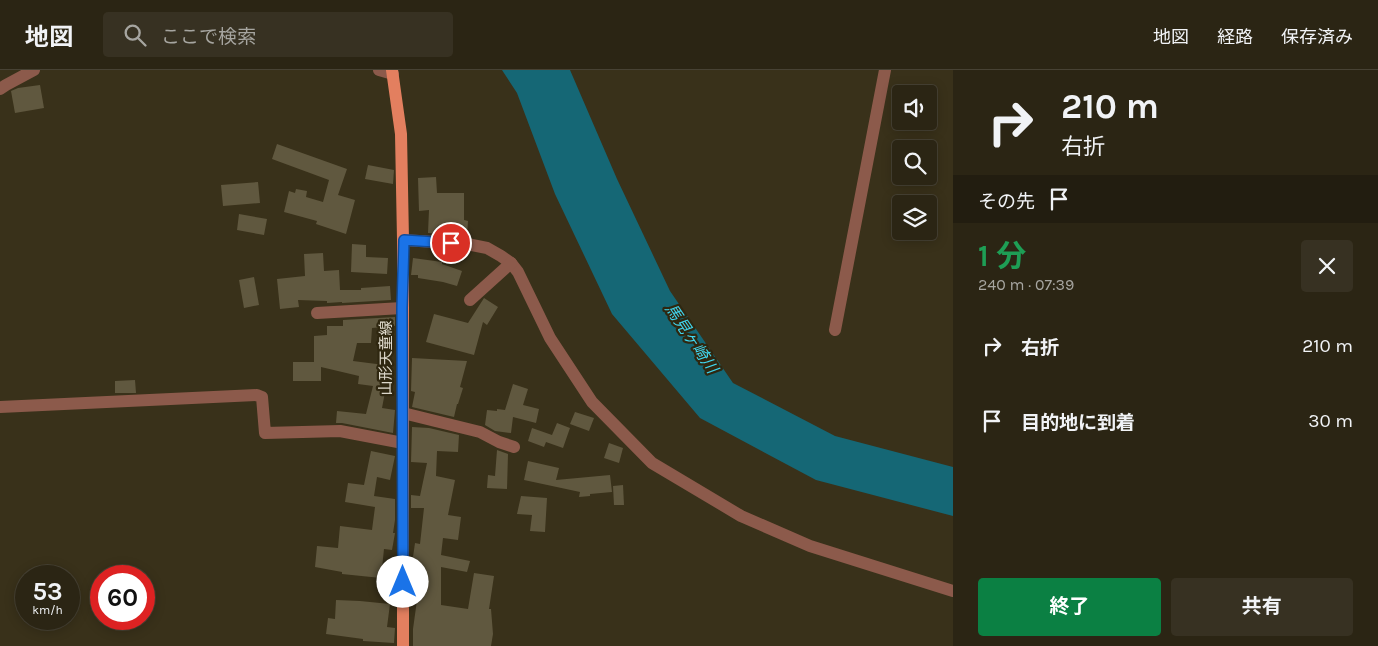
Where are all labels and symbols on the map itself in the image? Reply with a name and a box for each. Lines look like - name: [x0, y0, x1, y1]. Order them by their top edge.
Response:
- pin: [430, 222, 472, 264]
- water label: 馬見ヶ崎川: [661, 300, 723, 378]
- street label: 山形天童線: [377, 320, 395, 396]
- position arrow: [376, 555, 428, 607]
- speed limit sign: 60: [90, 565, 155, 630]

